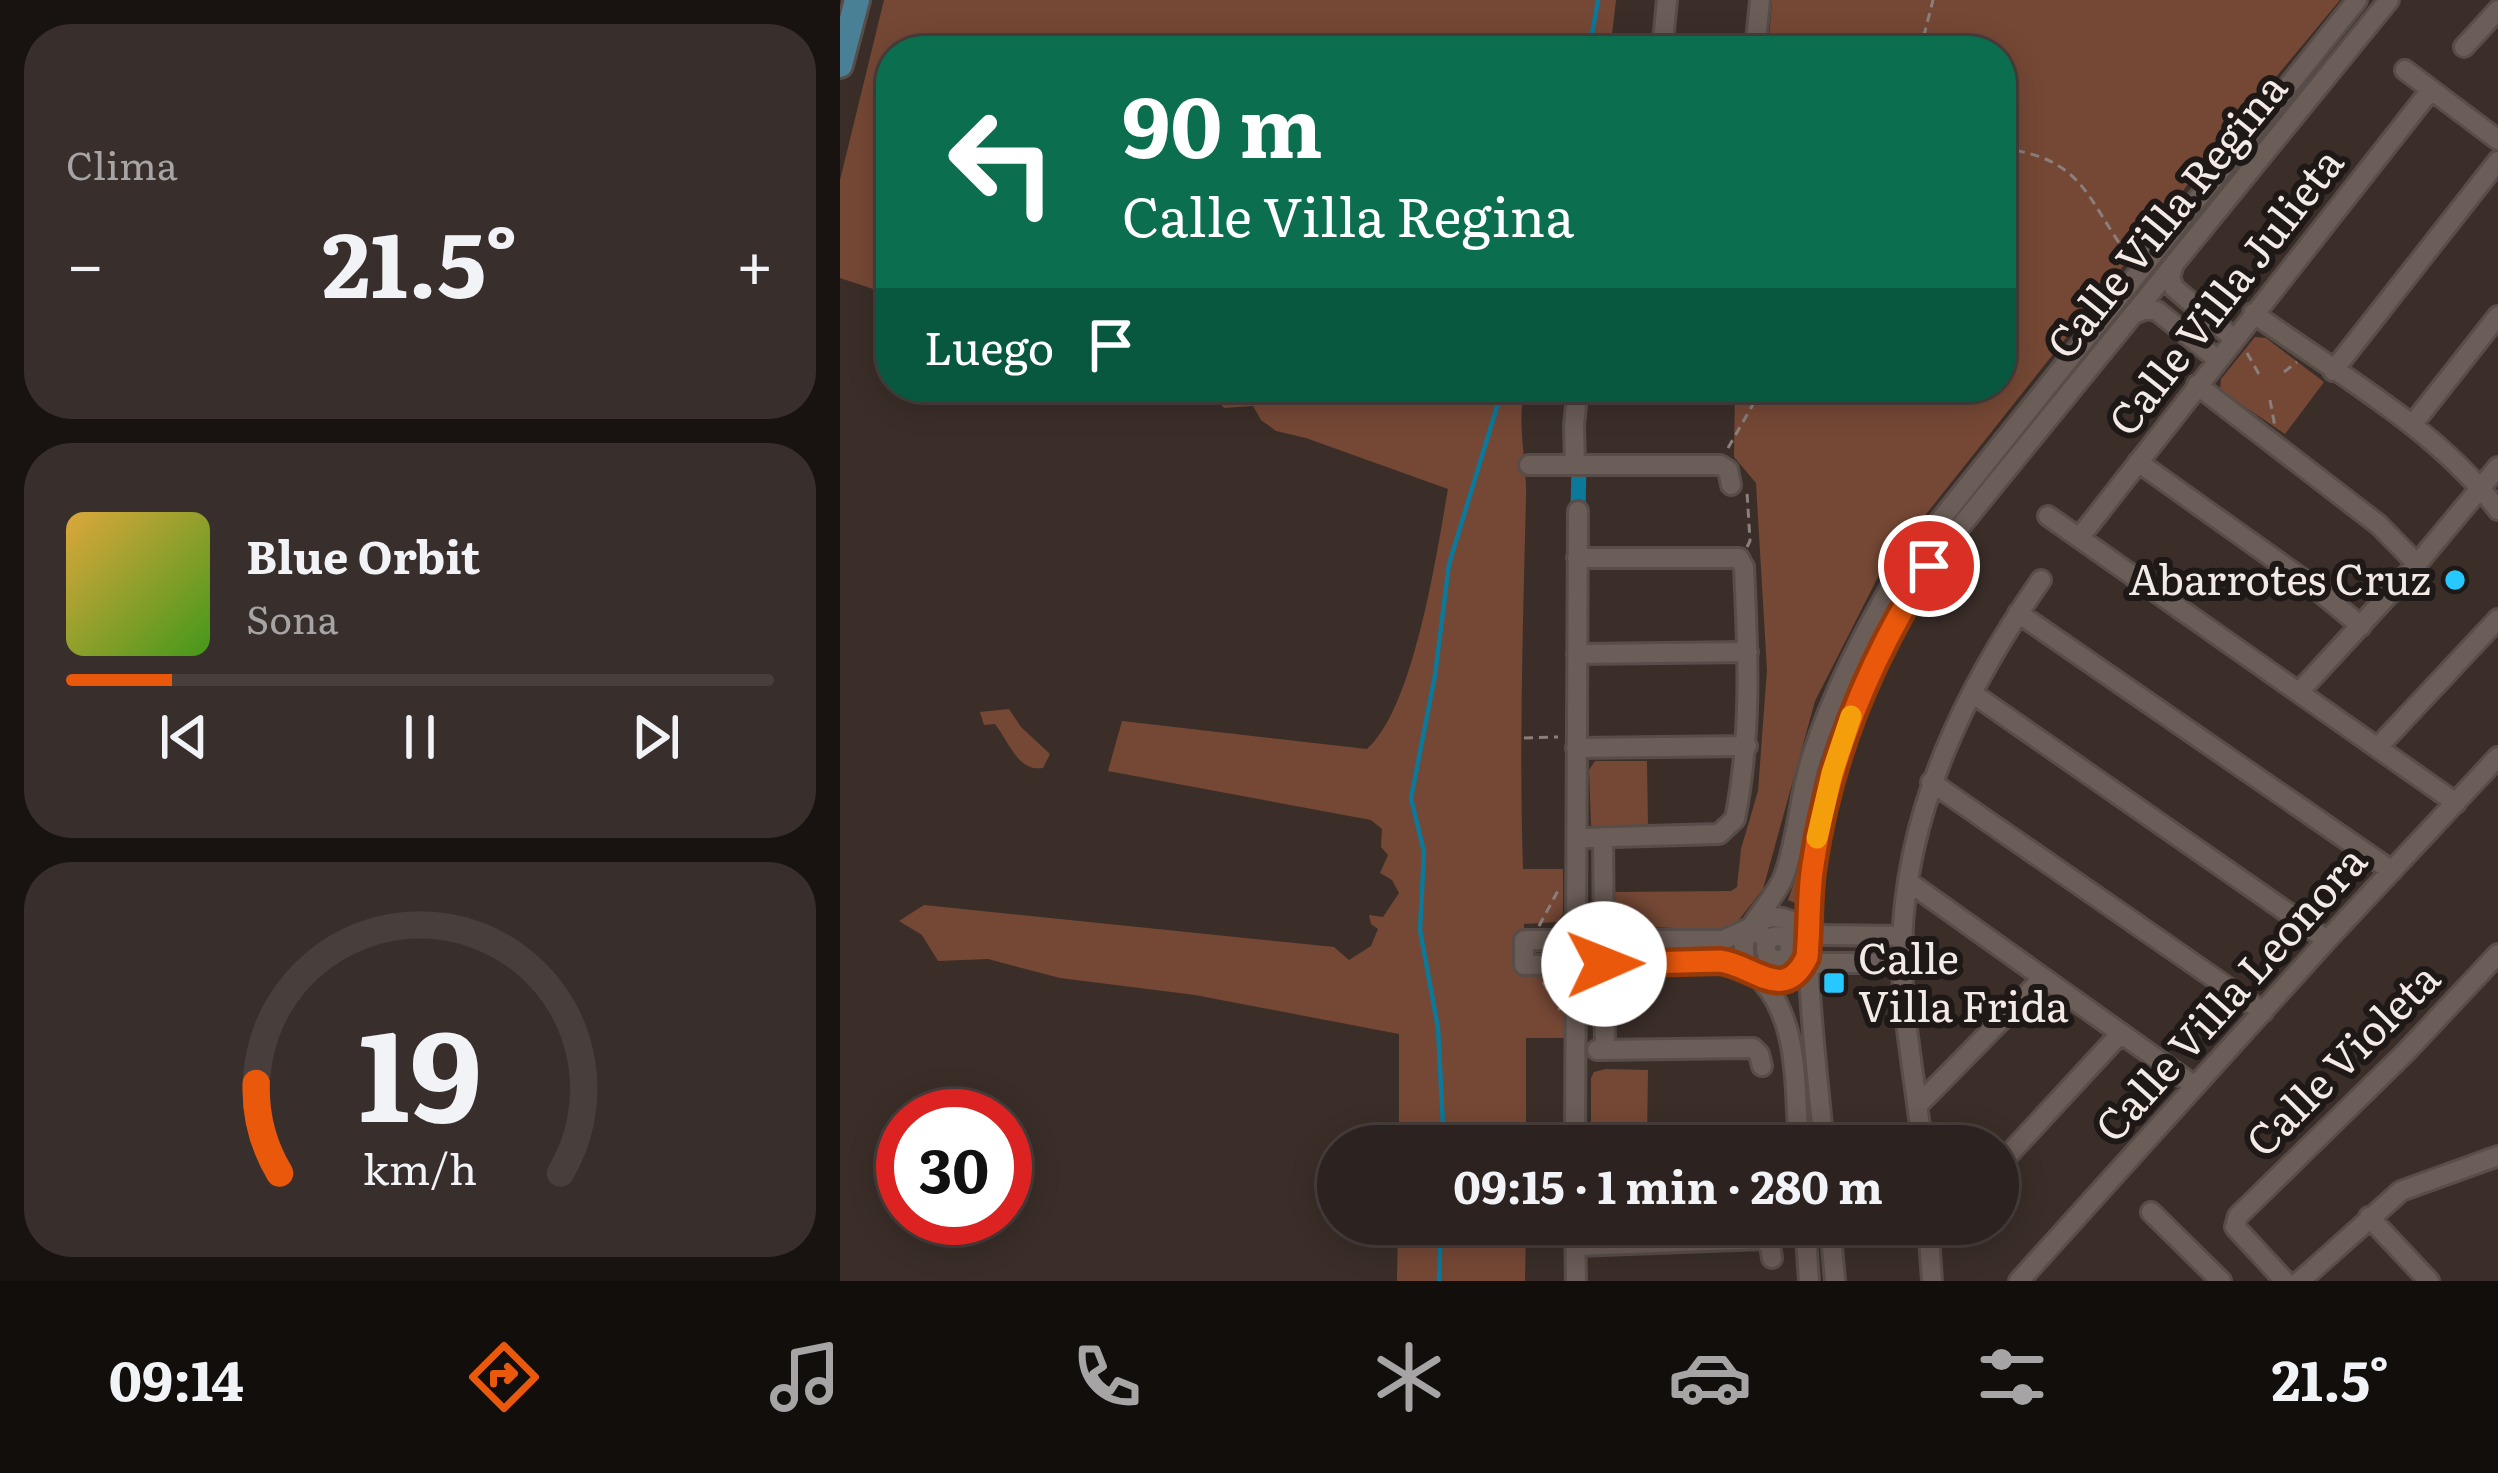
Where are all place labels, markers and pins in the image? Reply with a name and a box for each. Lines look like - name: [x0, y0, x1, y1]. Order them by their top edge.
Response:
- pin: [1878, 515, 1980, 617]
- place label: Abarrotes Cruz: [2128, 546, 2431, 608]
- marker: Abarrotes Cruz: [2442, 567, 2468, 593]
- place label: Calle Villa Frida: [1858, 925, 2069, 1035]
- marker: Calle Villa Frida: [1821, 970, 1847, 996]

